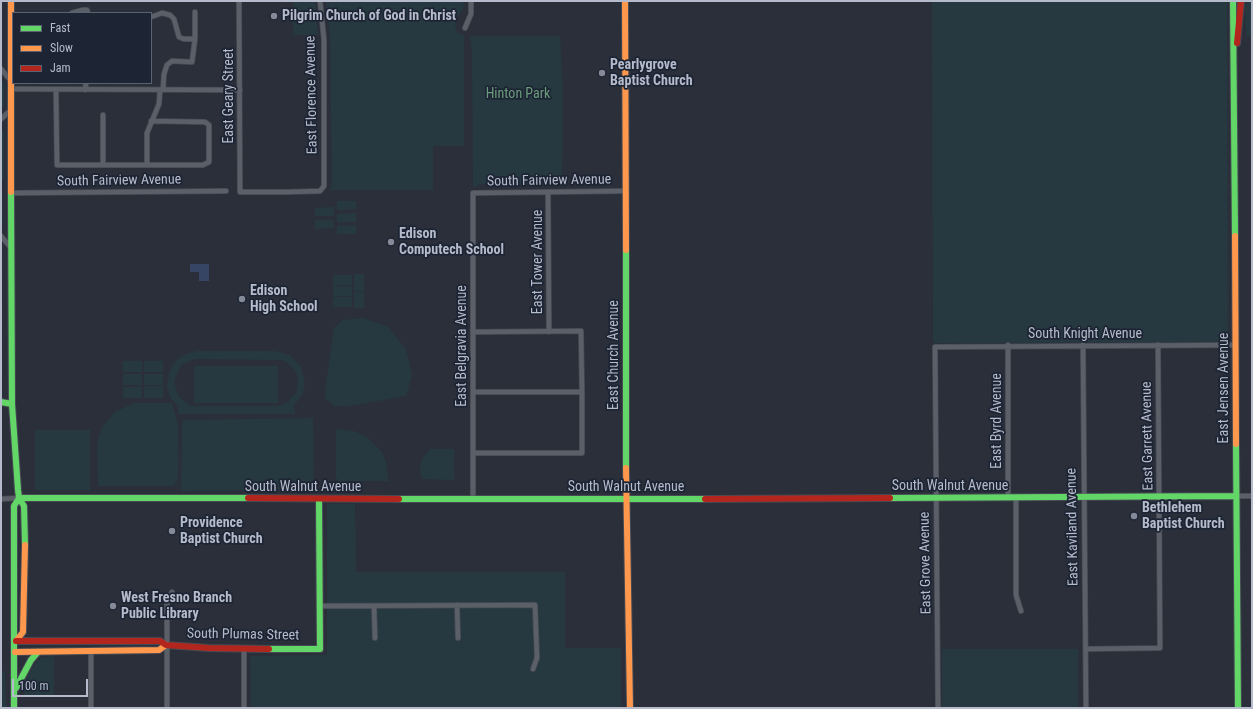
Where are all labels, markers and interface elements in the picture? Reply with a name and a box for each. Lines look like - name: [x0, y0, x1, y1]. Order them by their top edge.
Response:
- place label: Pilgrim Church of God in Christ: [282, 8, 456, 24]
- marker: Pilgrim Church of God in Christ: [269, 11, 279, 21]
- legend: [12, 12, 152, 84]
- text: Fast: [50, 21, 70, 35]
- street label: East Florence Avenue: [303, 36, 321, 154]
- text: Slow: [50, 41, 73, 55]
- street label: East Geary Street: [221, 48, 237, 144]
- place label: Pearlygrove Baptist Church: [610, 57, 693, 90]
- text: Jam: [50, 61, 71, 75]
- marker: Pearlygrove Baptist Church: [597, 68, 607, 78]
- park label: Hinton Park: [486, 86, 550, 102]
- street label: South Fairview Avenue: [57, 172, 181, 190]
- street label: South Fairview Avenue: [487, 172, 611, 190]
- street label: East Tower Avenue: [530, 210, 546, 314]
- place label: Edison Computech School: [399, 226, 504, 258]
- marker: Edison Computech School: [386, 237, 396, 247]
- place label: Edison High School: [250, 283, 318, 316]
- street label: East Belgravia Avenue: [454, 285, 470, 407]
- marker: Edison High School: [237, 294, 247, 304]
- street label: East Church Avenue: [606, 300, 622, 410]
- street label: South Knight Avenue: [1028, 326, 1142, 342]
- street label: East Jensen Avenue: [1216, 333, 1232, 443]
- street label: East Byrd Avenue: [989, 373, 1005, 469]
- street label: East Garrett Avenue: [1139, 381, 1157, 491]
- street label: East Kaviland Avenue: [1064, 468, 1082, 586]
- street label: South Walnut Avenue: [892, 478, 1008, 494]
- street label: South Walnut Avenue: [245, 479, 361, 495]
- street label: South Walnut Avenue: [568, 479, 684, 495]
- place label: Bethlehem Baptist Church: [1142, 500, 1225, 532]
- marker: Bethlehem Baptist Church: [1129, 511, 1139, 521]
- street label: East Grove Avenue: [917, 512, 935, 614]
- place label: Providence Baptist Church: [180, 515, 263, 548]
- marker: Providence Baptist Church: [167, 526, 177, 536]
- place label: West Fresno Branch Public Library: [121, 590, 232, 622]
- marker: West Fresno Branch Public Library: [108, 601, 118, 611]
- street label: South Plumas Street: [187, 626, 299, 644]
- scale bar: [14, 671, 90, 697]
- text: 100 m: [19, 679, 49, 693]

